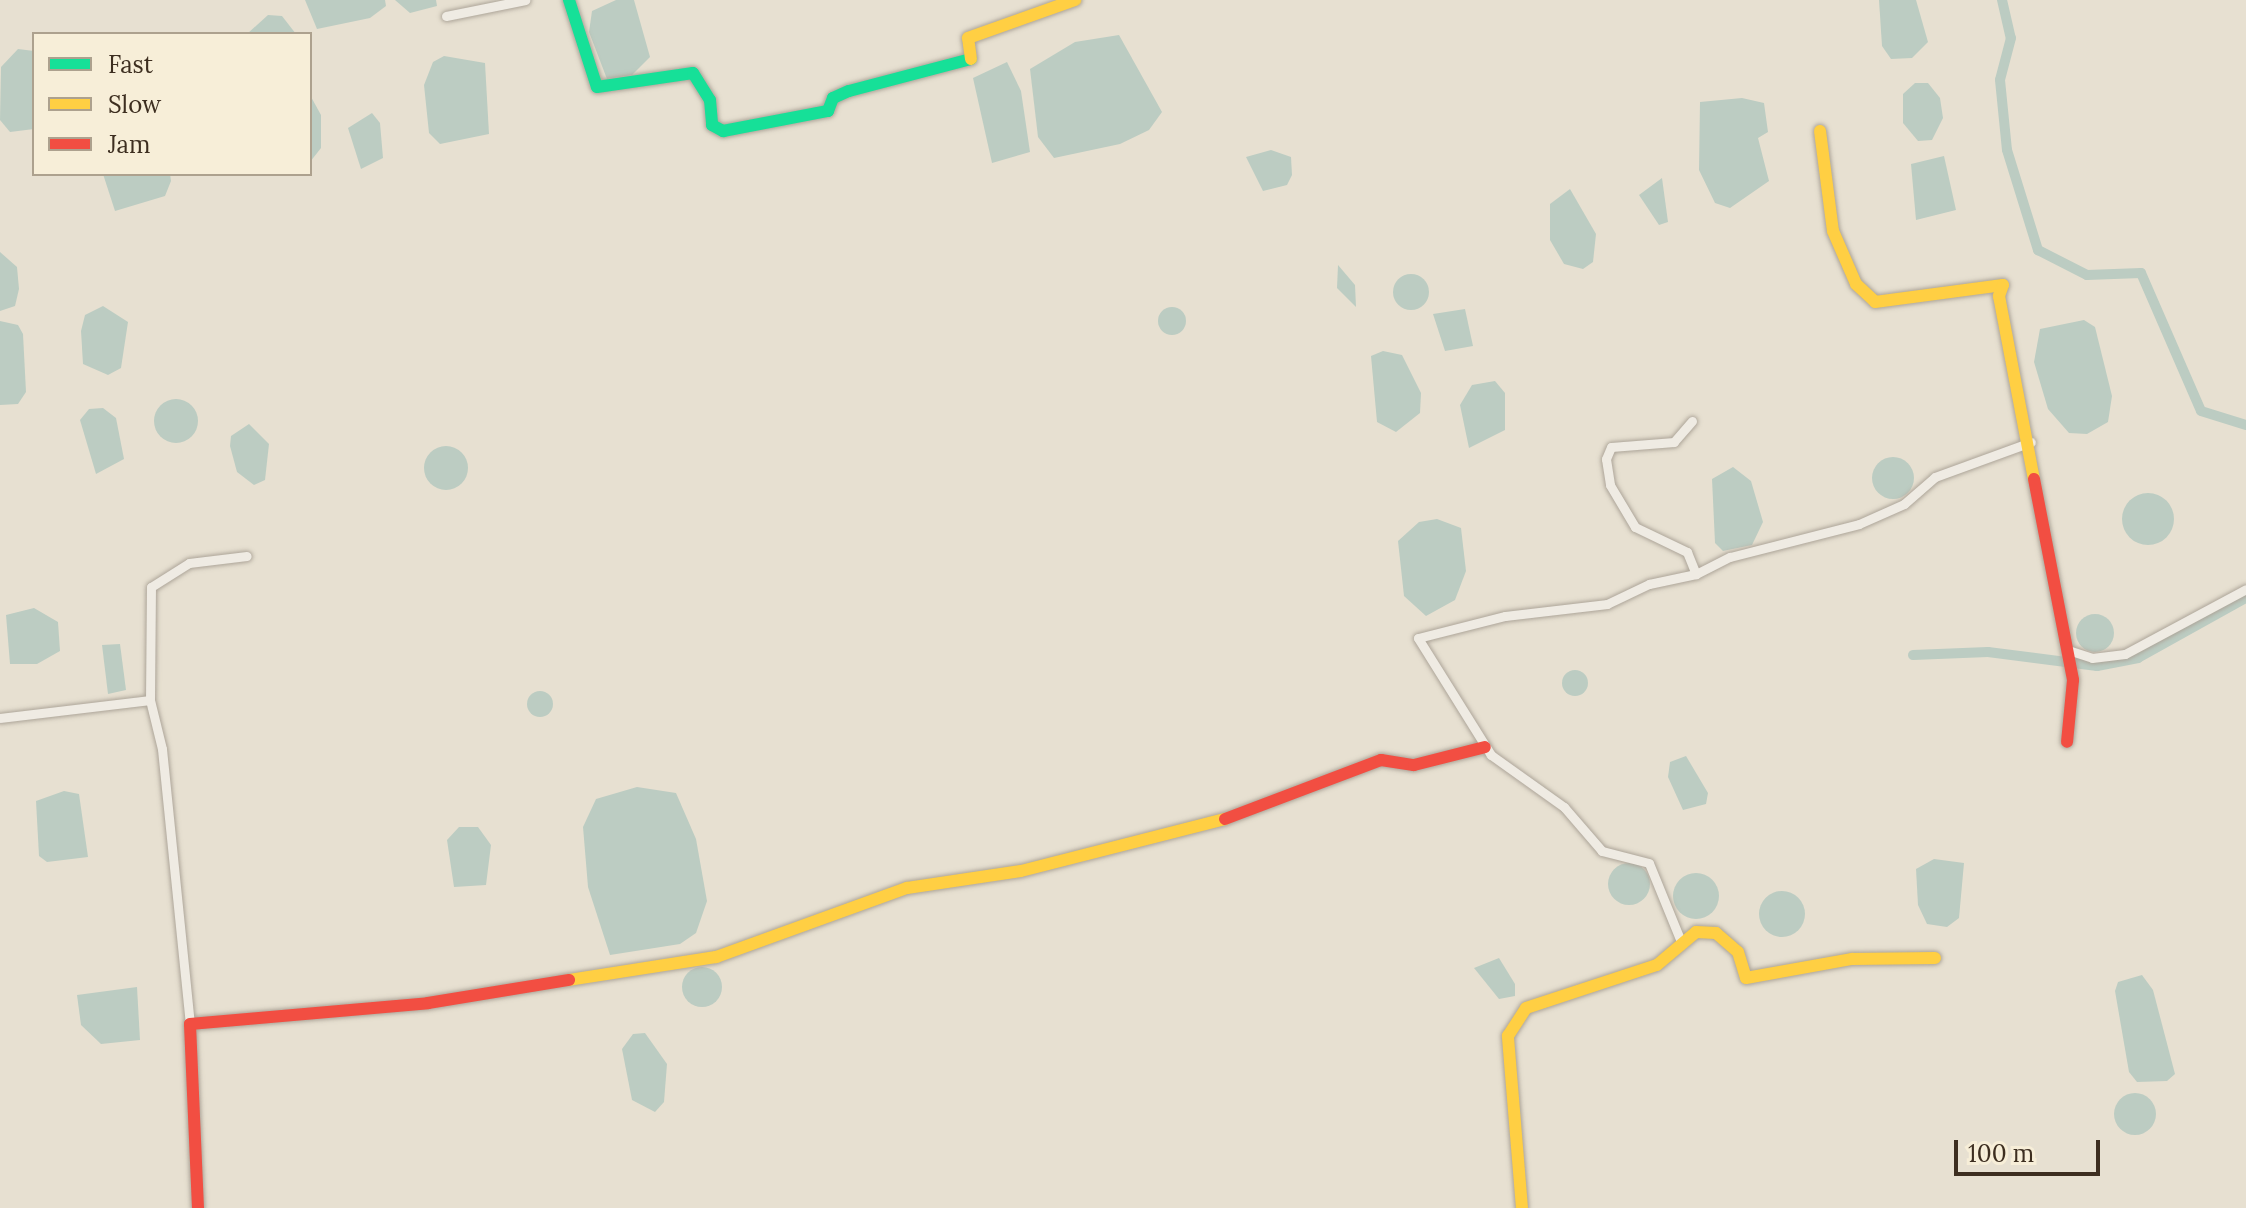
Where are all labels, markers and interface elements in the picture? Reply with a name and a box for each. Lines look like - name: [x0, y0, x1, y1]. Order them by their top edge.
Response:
- legend: [32, 32, 312, 176]
- text: Fast: [108, 49, 153, 80]
- text: Slow: [108, 89, 161, 120]
- text: Jam: [108, 129, 150, 160]
- scale bar: [1958, 1124, 2104, 1174]
- text: 100 m: [1968, 1138, 2034, 1169]

